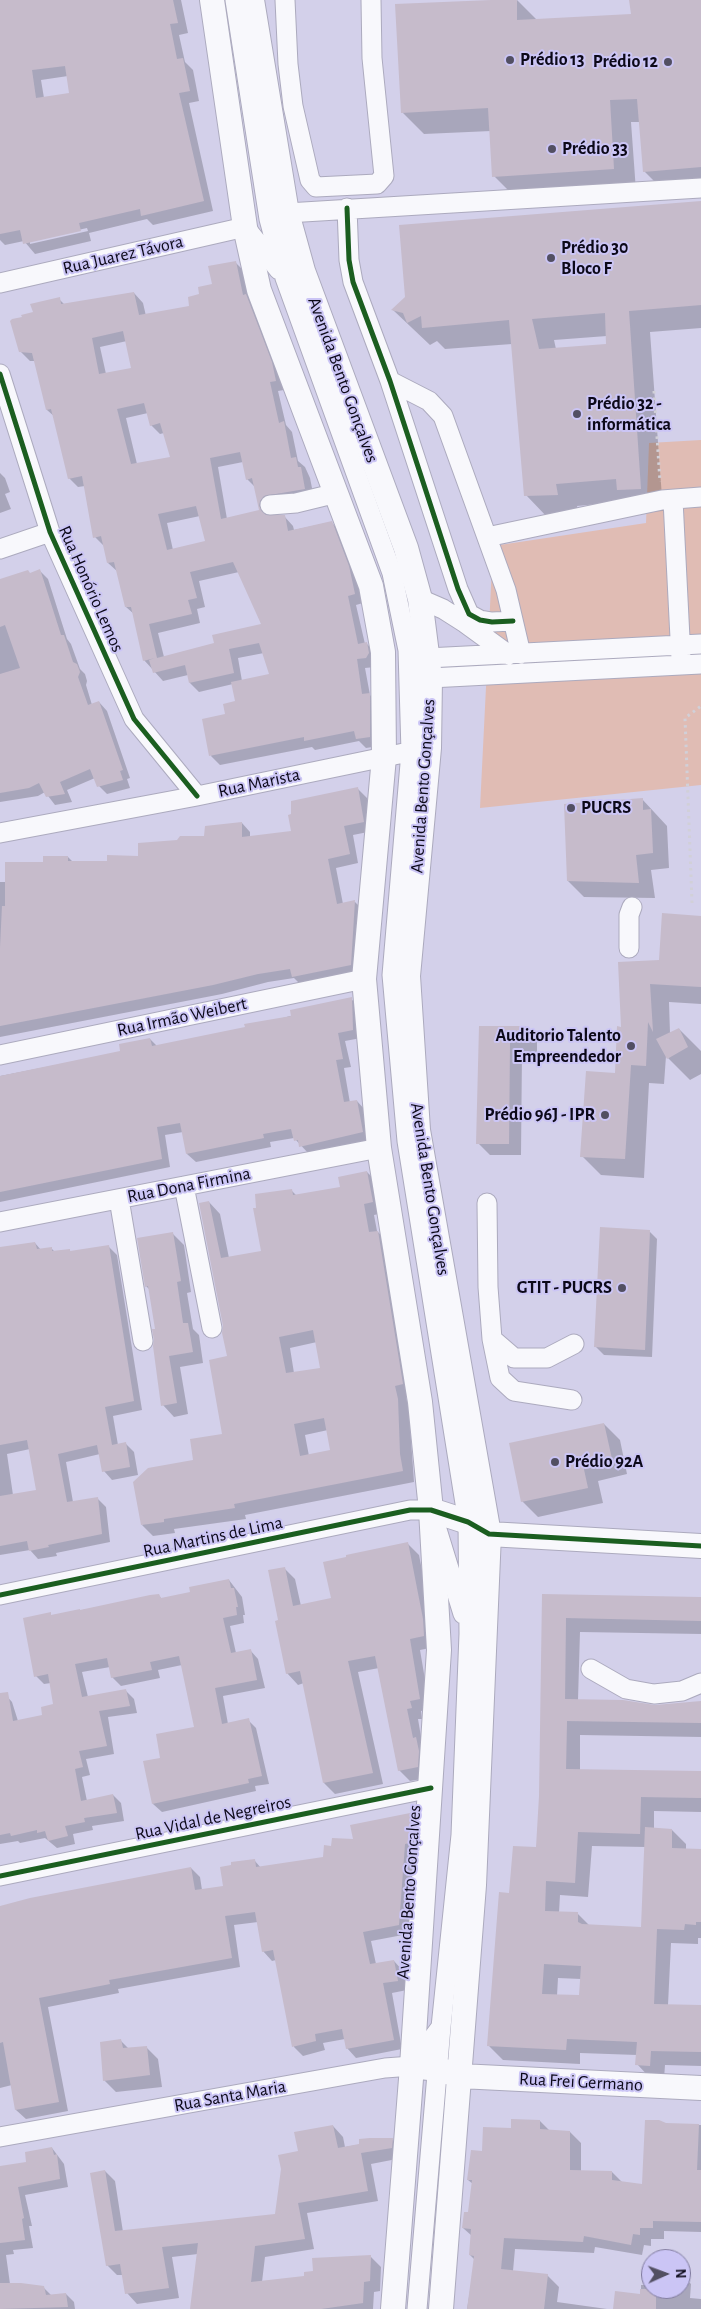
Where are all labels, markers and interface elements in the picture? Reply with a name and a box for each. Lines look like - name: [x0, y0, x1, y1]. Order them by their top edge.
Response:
- place label: Prédio 13: [520, 49, 585, 71]
- place label: Prédio 12: [593, 51, 658, 73]
- marker: Prédio 13: [504, 54, 516, 66]
- marker: Prédio 12: [662, 56, 674, 68]
- place label: Prédio 33: [562, 138, 628, 160]
- marker: Prédio 33: [546, 143, 558, 155]
- street label: Rua Juarez Távora: [61, 231, 185, 279]
- place label: Prédio 30 Bloco F: [561, 237, 628, 280]
- marker: Prédio 30 Bloco F: [545, 252, 557, 264]
- street label: Avenida Bento Gonçalves: [303, 294, 383, 466]
- place label: Prédio 32 - informática: [587, 393, 671, 436]
- marker: Prédio 32 - informática: [571, 408, 583, 420]
- street label: Rua Honório Lemos: [53, 522, 129, 656]
- street label: Avenida Bento Gonçalves: [406, 698, 440, 874]
- street label: Rua Marista: [216, 764, 302, 802]
- place label: PUCRS: [581, 797, 631, 819]
- marker: PUCRS: [565, 802, 577, 814]
- street label: Rua Irmão Weibert: [115, 993, 249, 1041]
- place label: Auditorio Talento Empreendedor: [496, 1025, 621, 1068]
- marker: Auditorio Talento Empreendedor: [625, 1040, 637, 1052]
- street label: Avenida Bento Gonçalves: [406, 1101, 454, 1277]
- place label: Prédio 96J - IPR: [484, 1104, 595, 1126]
- marker: Prédio 96J - IPR: [599, 1109, 611, 1121]
- street label: Rua Dona Firmina: [125, 1162, 253, 1208]
- place label: GTIT - PUCRS: [517, 1277, 612, 1299]
- marker: GTIT - PUCRS: [616, 1282, 628, 1294]
- place label: Prédio 92A: [565, 1451, 643, 1473]
- marker: Prédio 92A: [549, 1456, 561, 1468]
- street label: Rua Martins de Lima: [141, 1512, 285, 1562]
- street label: Rua Vidal de Negreiros: [133, 1791, 293, 1845]
- street label: Avenida Bento Gonçalves: [392, 1804, 426, 1980]
- street label: Rua Frei Germano: [519, 2068, 643, 2096]
- street label: Rua Santa Maria: [172, 2076, 288, 2116]
- north arrow: [641, 2249, 691, 2299]
- text: N: [673, 2268, 687, 2279]

